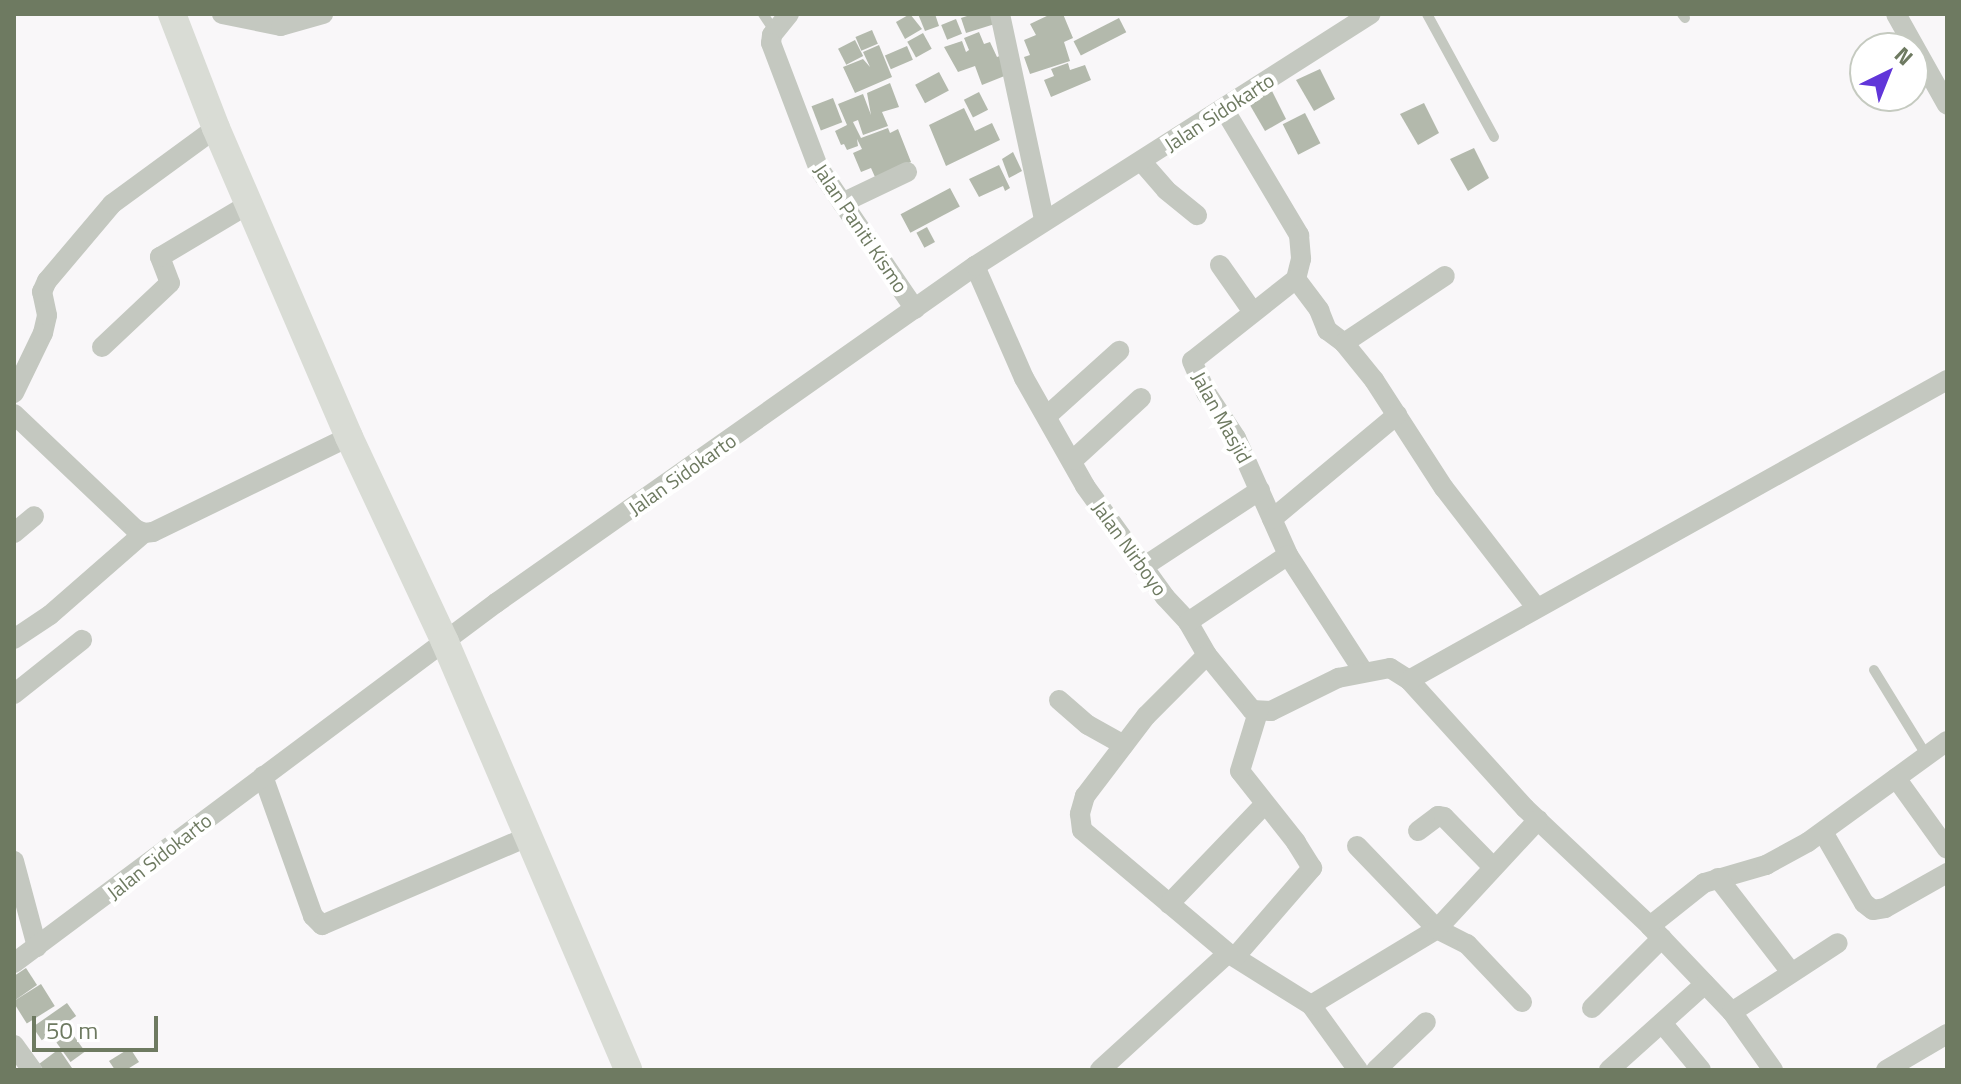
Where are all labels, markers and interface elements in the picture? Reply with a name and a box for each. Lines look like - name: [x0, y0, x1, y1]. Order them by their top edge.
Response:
- north arrow: [1849, 32, 1929, 112]
- text: N: [1887, 38, 1921, 74]
- street label: Jalan Sidokarto: [1160, 68, 1278, 156]
- street label: Jalan Paniti Kismo: [809, 159, 913, 297]
- street label: Jalan Masjid: [1187, 367, 1257, 467]
- street label: Jalan Sidokarto: [624, 428, 740, 520]
- street label: Jalan Nirboyo: [1088, 496, 1172, 600]
- street label: Jalan Sidokarto: [102, 808, 216, 904]
- scale bar: [36, 1000, 162, 1050]
- text: 50 m: [46, 1012, 98, 1048]

